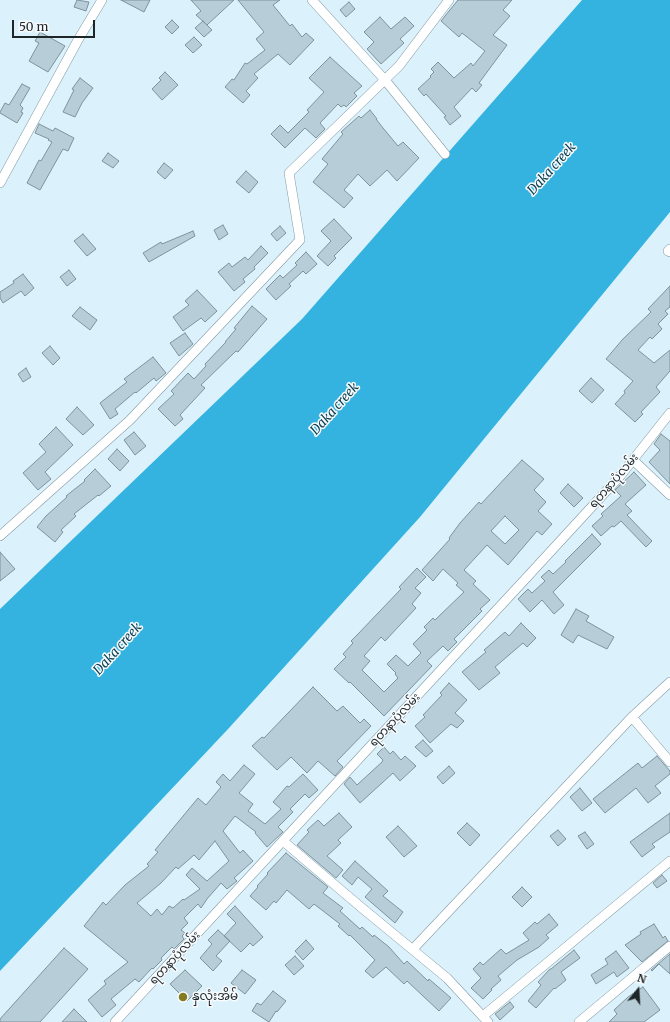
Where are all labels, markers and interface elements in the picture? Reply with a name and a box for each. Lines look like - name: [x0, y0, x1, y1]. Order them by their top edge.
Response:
- scale bar: [14, 12, 97, 38]
- text: 50 m: [19, 19, 48, 34]
- water label: Daka creek: [525, 140, 579, 198]
- water label: Daka creek: [308, 380, 362, 438]
- street label: ရတနာပုံလမ်း: [586, 451, 642, 511]
- water label: Daka creek: [91, 620, 145, 678]
- street label: ရတနာပုံလမ်း: [367, 690, 423, 750]
- street label: ရတနာပုံလမ်း: [147, 928, 203, 988]
- north arrow: [618, 970, 658, 1010]
- text: N: [635, 971, 648, 987]
- place label: နှလုံးအိမ်: [192, 990, 238, 1004]
- marker: နှလုံးအိမ်: [177, 991, 189, 1003]

